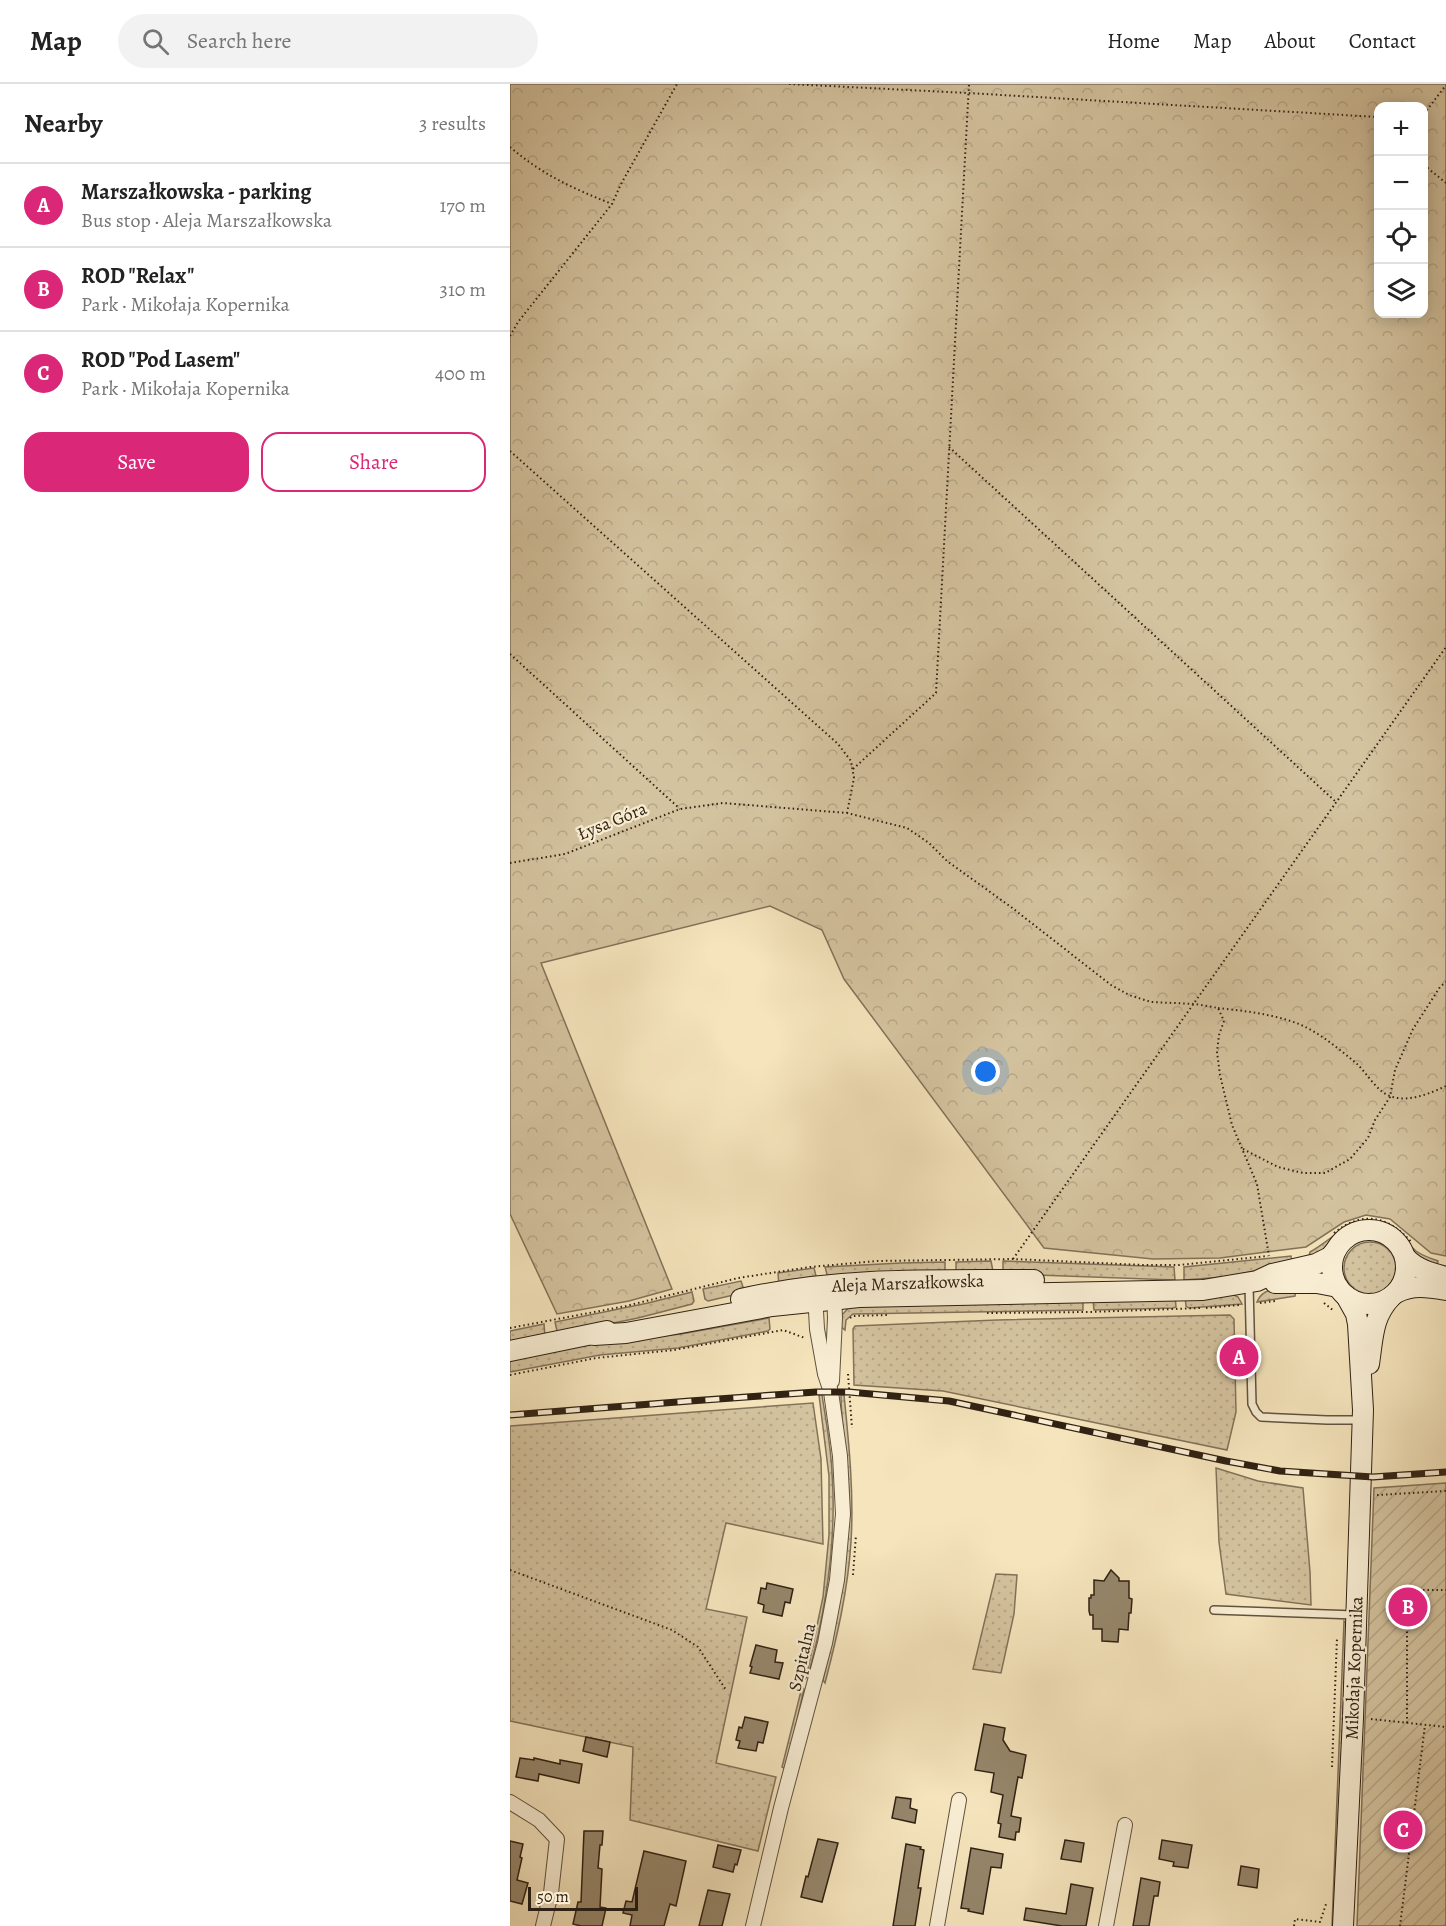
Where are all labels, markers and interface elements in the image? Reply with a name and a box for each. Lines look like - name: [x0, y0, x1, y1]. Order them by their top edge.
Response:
- search box: [118, 14, 538, 68]
- text: Map: [30, 22, 82, 60]
- icon: search: [139, 25, 172, 58]
- text: Search here: [187, 26, 291, 56]
- text: Home: [1107, 27, 1160, 55]
- text: Map: [1193, 27, 1231, 55]
- text: About: [1264, 27, 1316, 55]
- text: Contact: [1349, 27, 1416, 55]
- map controls: [1374, 102, 1428, 318]
- button: +: [1374, 102, 1428, 156]
- text: Nearby: [24, 106, 103, 141]
- text: 3 results: [419, 110, 486, 137]
- button: −: [1374, 156, 1428, 210]
- text: Marszałkowska - parking: [81, 177, 311, 207]
- text: A: [37, 192, 50, 219]
- text: 170 m: [440, 192, 486, 219]
- text: Bus stop · Aleja Marszałkowska: [81, 207, 332, 234]
- button: locate: [1374, 210, 1428, 264]
- text: ROD "Relax": [81, 261, 194, 291]
- button: layers: [1374, 264, 1428, 318]
- text: B: [37, 276, 50, 303]
- text: 310 m: [440, 276, 486, 303]
- text: Park · Mikołaja Kopernika: [81, 291, 290, 318]
- text: ROD "Pod Lasem": [81, 345, 240, 375]
- text: C: [37, 360, 50, 387]
- text: 400 m: [435, 360, 486, 387]
- text: Park · Mikołaja Kopernika: [81, 375, 290, 402]
- button: Save: [24, 432, 249, 492]
- button: Share: [261, 432, 486, 492]
- street label: Łysa Góra: [574, 796, 651, 846]
- your location: [971, 1057, 1000, 1086]
- street label: Aleja Marszałkowska: [830, 1268, 985, 1298]
- pin: A: [1220, 1334, 1258, 1380]
- pin: B: [1388, 1584, 1428, 1630]
- street label: Mikołaja Kopernika: [1340, 1595, 1369, 1740]
- street label: Szpitalna: [783, 1620, 822, 1693]
- pin: C: [1384, 1808, 1422, 1852]
- scale bar: [528, 1884, 638, 1912]
- text: 50 m: [537, 1886, 569, 1908]

